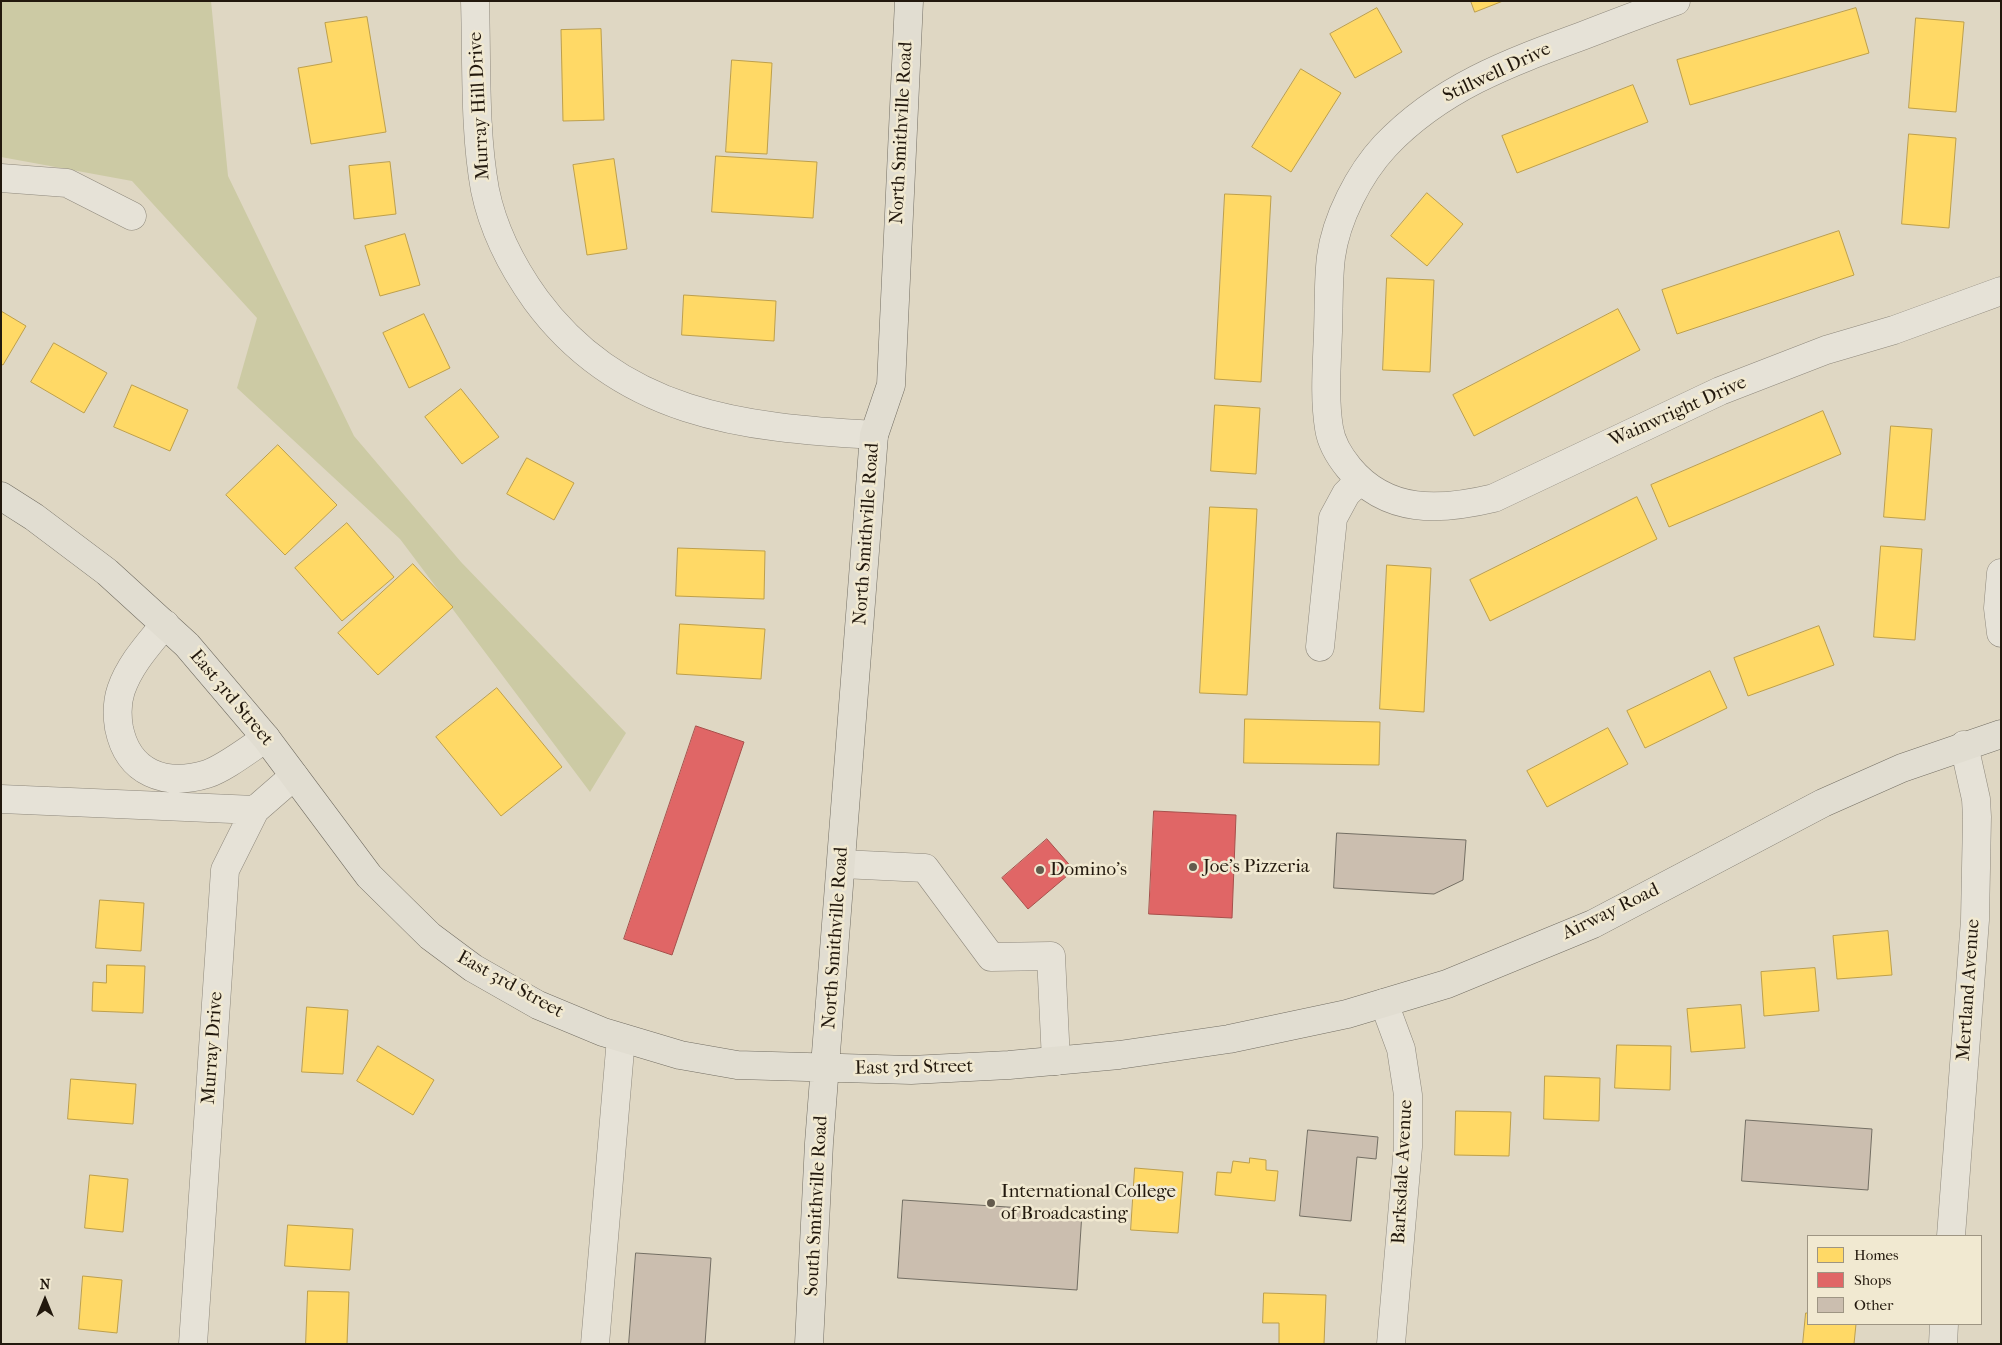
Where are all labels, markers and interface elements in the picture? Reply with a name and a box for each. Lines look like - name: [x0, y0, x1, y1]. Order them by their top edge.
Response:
- street label: Murray Hill Drive: [465, 31, 495, 181]
- street label: Stillwell Drive: [1439, 38, 1555, 108]
- street label: North Smithville Road: [886, 41, 918, 225]
- street label: Wainwright Drive: [1606, 371, 1750, 453]
- street label: North Smithville Road: [849, 442, 885, 626]
- street label: East 3rd Street: [184, 645, 278, 751]
- street label: North Smithville Road: [818, 846, 854, 1030]
- place label: Joe's Pizzeria: [1203, 856, 1310, 878]
- place label: Domino's: [1050, 859, 1127, 881]
- marker: Joe's Pizzeria: [1187, 861, 1199, 873]
- marker: Domino's: [1034, 864, 1046, 876]
- street label: Airway Road: [1559, 879, 1663, 945]
- street label: Mertland Avenue: [1953, 918, 1985, 1062]
- street label: East 3rd Street: [453, 946, 567, 1024]
- street label: Murray Drive: [198, 991, 228, 1105]
- street label: East 3rd Street: [855, 1056, 973, 1080]
- street label: Barksdale Avenue: [1388, 1099, 1418, 1245]
- street label: South Smithville Road: [801, 1115, 833, 1297]
- place label: International College of Broadcasting: [1001, 1181, 1176, 1225]
- marker: International College of Broadcasting: [985, 1197, 997, 1209]
- legend: [1807, 1235, 1982, 1325]
- text: Homes: [1854, 1246, 1899, 1264]
- text: Shops: [1854, 1271, 1891, 1289]
- north arrow: [20, 1275, 70, 1325]
- text: N: [40, 1276, 50, 1293]
- text: Other: [1854, 1296, 1893, 1314]

